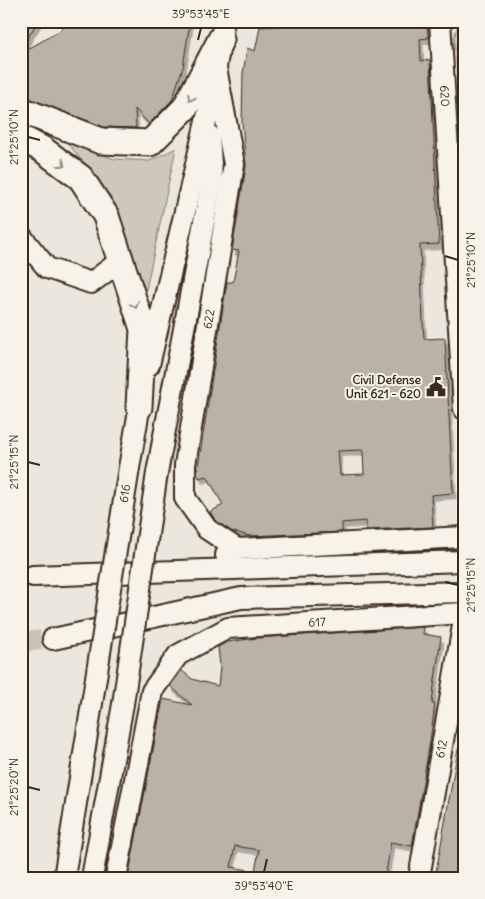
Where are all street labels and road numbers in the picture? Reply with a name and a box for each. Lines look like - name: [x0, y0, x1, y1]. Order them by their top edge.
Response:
- street label: 620: [437, 85, 453, 107]
- street label: 622: [200, 307, 218, 330]
- street label: 616: [116, 483, 133, 504]
- street label: 617: [308, 614, 326, 630]
- street label: 612: [432, 738, 450, 759]

